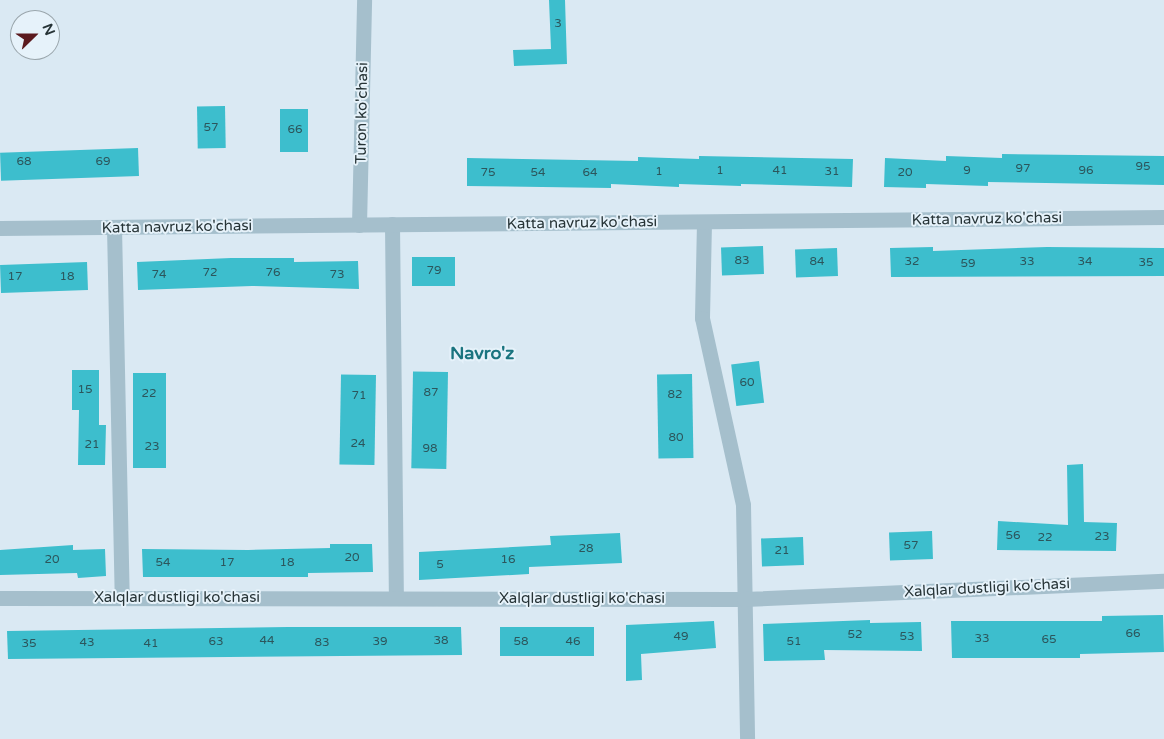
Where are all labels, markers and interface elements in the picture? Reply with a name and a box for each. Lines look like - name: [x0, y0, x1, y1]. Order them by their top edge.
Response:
- north arrow: [10, 10, 60, 60]
- house number: 3: [554, 17, 562, 31]
- text: N: [38, 21, 58, 38]
- street label: Turon ko'chasi: [352, 62, 372, 164]
- house number: 57: [203, 121, 219, 135]
- house number: 66: [287, 123, 303, 137]
- house number: 68: [16, 155, 32, 169]
- house number: 69: [95, 155, 111, 169]
- house number: 95: [1135, 160, 1151, 174]
- house number: 97: [1015, 162, 1031, 176]
- house number: 1: [716, 164, 724, 178]
- house number: 41: [772, 164, 788, 178]
- house number: 9: [963, 164, 971, 178]
- house number: 96: [1078, 164, 1094, 178]
- house number: 1: [655, 165, 663, 179]
- house number: 31: [824, 165, 840, 179]
- house number: 75: [480, 166, 496, 180]
- house number: 54: [530, 166, 546, 180]
- house number: 64: [582, 166, 598, 180]
- house number: 20: [897, 166, 913, 180]
- street label: Katta navruz ko'chasi: [912, 209, 1062, 229]
- street label: Katta navruz ko'chasi: [507, 213, 657, 233]
- street label: Katta navruz ko'chasi: [102, 217, 252, 237]
- house number: 83: [734, 254, 750, 268]
- house number: 84: [809, 255, 825, 269]
- house number: 32: [904, 255, 920, 269]
- house number: 33: [1019, 255, 1035, 269]
- house number: 34: [1077, 255, 1093, 269]
- house number: 35: [1138, 256, 1154, 270]
- house number: 59: [960, 257, 976, 271]
- house number: 79: [426, 264, 442, 278]
- house number: 72: [202, 266, 218, 280]
- house number: 76: [265, 266, 281, 280]
- house number: 74: [151, 268, 167, 282]
- house number: 73: [329, 268, 345, 282]
- house number: 17: [7, 270, 23, 284]
- house number: 18: [59, 270, 75, 284]
- district label: Navro'z: [450, 342, 514, 364]
- house number: 60: [739, 376, 755, 390]
- house number: 15: [77, 383, 93, 397]
- house number: 87: [423, 386, 439, 400]
- house number: 22: [141, 387, 157, 401]
- house number: 82: [667, 388, 683, 402]
- house number: 71: [351, 389, 367, 403]
- house number: 80: [668, 431, 684, 445]
- house number: 24: [350, 437, 366, 451]
- house number: 21: [84, 438, 100, 452]
- house number: 23: [144, 440, 160, 454]
- house number: 98: [422, 442, 438, 456]
- house number: 56: [1005, 529, 1021, 543]
- house number: 23: [1094, 530, 1110, 544]
- house number: 22: [1037, 531, 1053, 545]
- house number: 57: [903, 539, 919, 553]
- house number: 28: [578, 542, 594, 556]
- house number: 21: [774, 544, 790, 558]
- house number: 20: [344, 551, 360, 565]
- house number: 20: [44, 553, 60, 567]
- house number: 16: [500, 553, 516, 567]
- house number: 54: [155, 556, 171, 570]
- house number: 17: [219, 556, 235, 570]
- house number: 18: [279, 556, 295, 570]
- house number: 5: [436, 558, 444, 572]
- street label: Xalqlar dustligi ko'chasi: [904, 575, 1070, 601]
- street label: Xalqlar dustligi ko'chasi: [94, 589, 260, 607]
- street label: Xalqlar dustligi ko'chasi: [499, 590, 665, 608]
- house number: 66: [1125, 627, 1141, 641]
- house number: 52: [847, 628, 863, 642]
- house number: 49: [673, 630, 689, 644]
- house number: 53: [899, 630, 915, 644]
- house number: 33: [974, 632, 990, 646]
- house number: 65: [1041, 633, 1057, 647]
- house number: 44: [259, 634, 275, 648]
- house number: 38: [433, 634, 449, 648]
- house number: 63: [208, 635, 224, 649]
- house number: 39: [372, 635, 388, 649]
- house number: 58: [513, 635, 529, 649]
- house number: 46: [565, 635, 581, 649]
- house number: 51: [786, 635, 802, 649]
- house number: 43: [79, 636, 95, 650]
- house number: 83: [314, 636, 330, 650]
- house number: 35: [21, 637, 37, 651]
- house number: 41: [143, 637, 159, 651]

